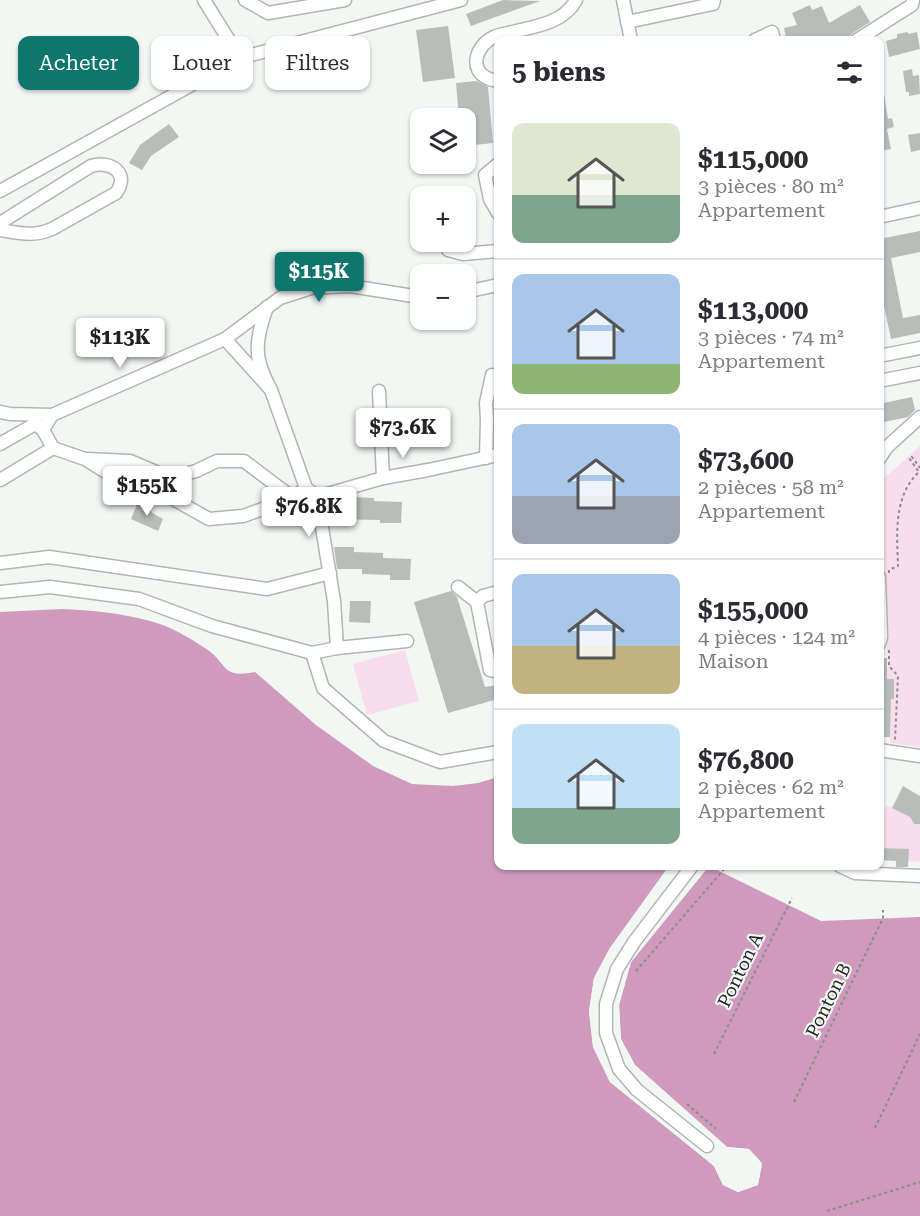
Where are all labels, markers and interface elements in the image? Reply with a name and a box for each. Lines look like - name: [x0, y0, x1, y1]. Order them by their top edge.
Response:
- chip: Acheter: [18, 36, 139, 90]
- chip: Louer: [151, 36, 253, 90]
- chip: Filtres: [265, 36, 370, 90]
- icon: filters: [833, 56, 866, 89]
- text: 5 biens: [512, 57, 605, 87]
- map controls: [410, 108, 476, 330]
- button: layers: [410, 108, 476, 174]
- text: $115,000: [698, 144, 808, 174]
- icon: home: [560, 147, 632, 219]
- text: 3 pièces · 80 m²: [698, 174, 844, 198]
- button: +: [410, 186, 476, 252]
- text: Appartement: [698, 198, 825, 222]
- pin: $115K: [277, 252, 361, 303]
- text: $115K: [289, 259, 349, 283]
- button: −: [410, 264, 476, 330]
- text: $113,000: [698, 295, 808, 325]
- icon: home: [560, 298, 632, 370]
- pin: $113K: [78, 318, 162, 369]
- text: $113K: [90, 325, 150, 349]
- text: 3 pièces · 74 m²: [698, 325, 844, 349]
- text: Appartement: [698, 349, 825, 373]
- pin: $73.6K: [354, 408, 452, 459]
- text: $73.6K: [370, 415, 436, 439]
- text: $73,600: [698, 445, 794, 475]
- icon: home: [560, 448, 632, 520]
- pin: $155K: [105, 466, 189, 517]
- text: $155K: [117, 473, 177, 497]
- text: 2 pièces · 58 m²: [698, 475, 844, 499]
- pin: $76.8K: [260, 487, 358, 538]
- text: $76.8K: [276, 494, 342, 518]
- text: Appartement: [698, 499, 825, 523]
- text: $155,000: [698, 595, 808, 625]
- icon: home: [560, 598, 632, 670]
- text: 4 pièces · 124 m²: [698, 625, 855, 649]
- text: Maison: [698, 649, 769, 673]
- text: $76,800: [698, 745, 794, 775]
- icon: home: [560, 748, 632, 820]
- text: 2 pièces · 62 m²: [698, 775, 844, 799]
- text: Appartement: [698, 799, 825, 823]
- street label: Ponton A: [713, 929, 767, 1011]
- street label: Ponton B: [801, 960, 855, 1040]

